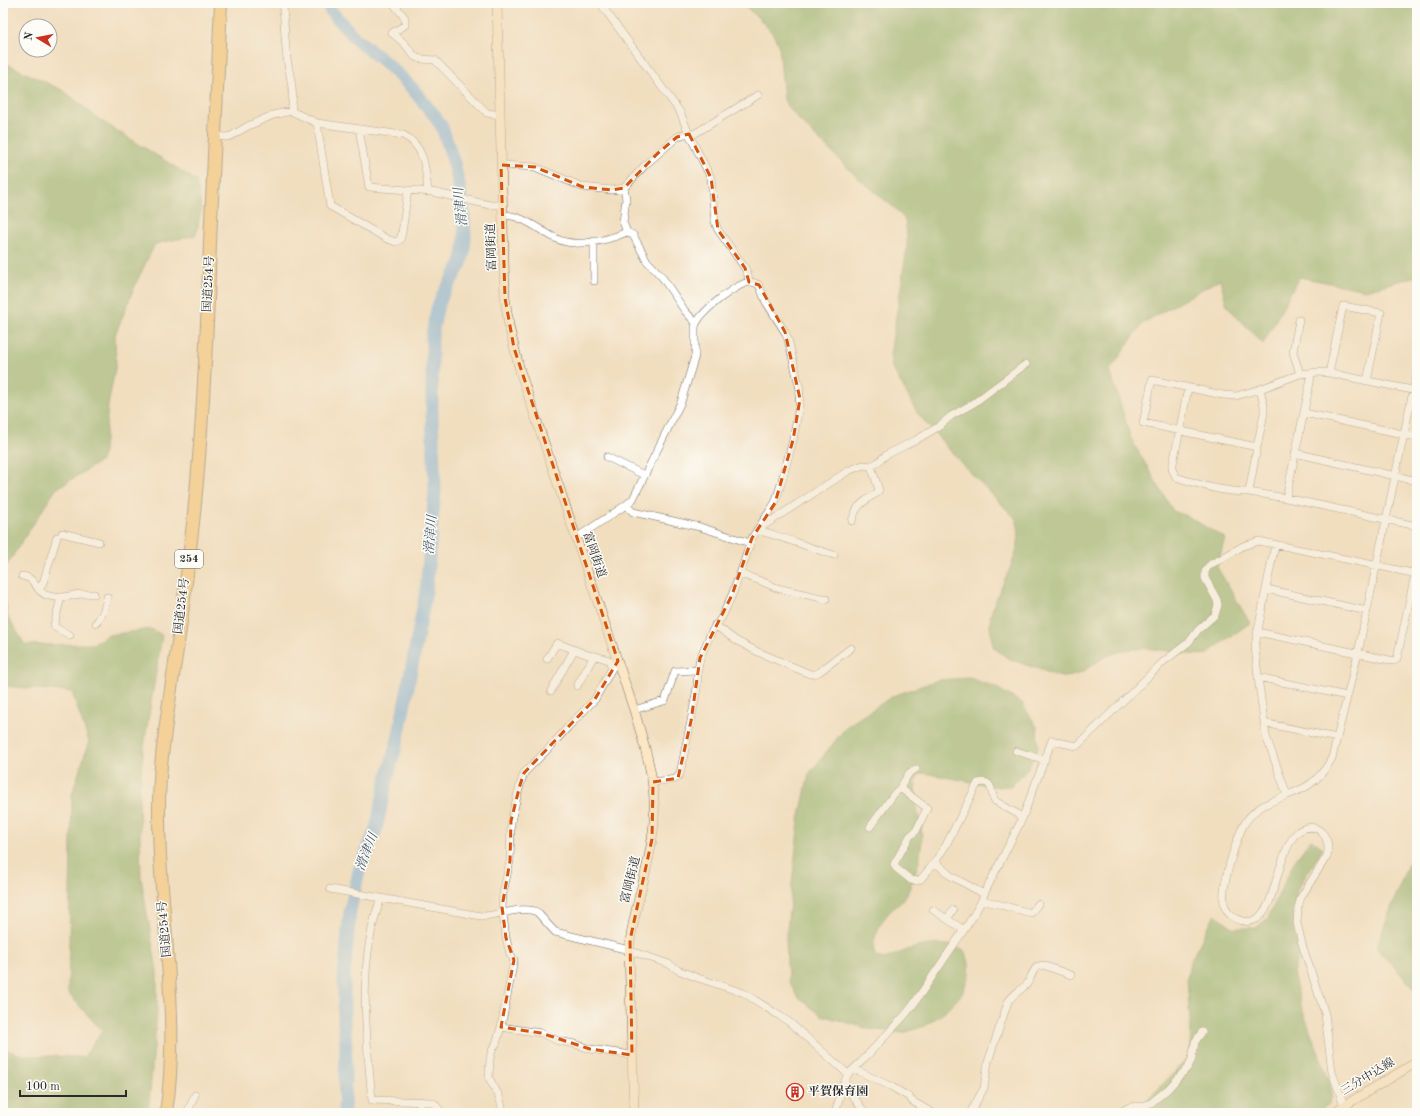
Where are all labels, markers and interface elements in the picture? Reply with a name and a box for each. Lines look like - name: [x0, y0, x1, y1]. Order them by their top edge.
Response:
- north arrow: [18, 18, 58, 58]
- text: N: [23, 31, 36, 42]
- water label: 滑津川: [451, 185, 470, 227]
- street label: 富岡街道: [483, 223, 499, 271]
- street label: 国道254号: [200, 255, 216, 313]
- water label: 滑津川: [422, 513, 439, 555]
- street label: 富岡街道: [581, 530, 609, 580]
- road number: 254: [175, 550, 203, 568]
- street label: 国道254号: [171, 577, 191, 635]
- water label: 滑津川: [353, 829, 381, 873]
- street label: 富岡街道: [617, 855, 643, 905]
- street label: 国道254号: [155, 900, 173, 958]
- street label: 三分中込線: [1338, 1055, 1397, 1098]
- scale bar: [20, 1072, 126, 1098]
- text: 100 m: [26, 1081, 60, 1093]
- building icon: 平賀保育園: [785, 1082, 805, 1102]
- place label: 平賀保育園: [808, 1084, 868, 1098]

